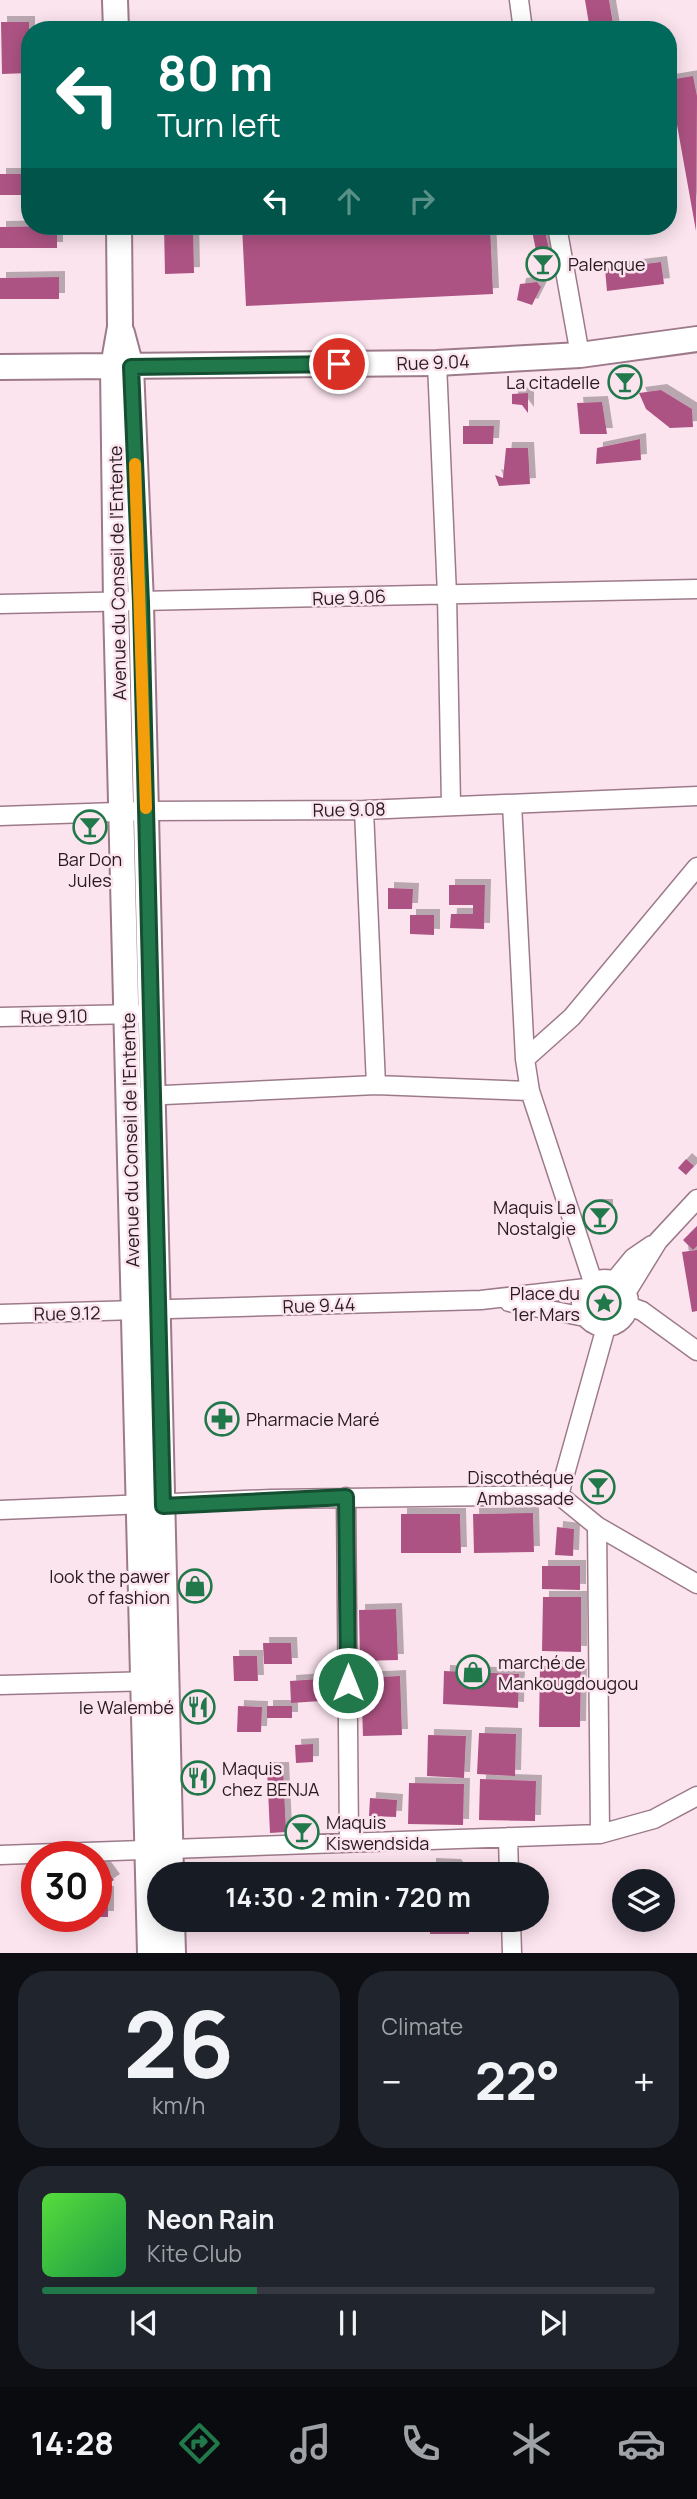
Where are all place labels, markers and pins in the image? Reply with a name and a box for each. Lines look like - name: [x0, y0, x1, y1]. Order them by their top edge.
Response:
- bar icon: Palenque: [524, 245, 562, 283]
- place label: Palenque: [568, 252, 645, 276]
- pin: [309, 334, 369, 394]
- bar icon: La citadelle: [606, 363, 644, 401]
- place label: La citadelle: [506, 370, 600, 394]
- bar icon: Bar Don Jules: [71, 808, 109, 846]
- place label: Bar Don Jules: [58, 847, 122, 892]
- place label: Maquis La Nostalgie: [493, 1195, 576, 1240]
- bar icon: Maquis La Nostalgie: [581, 1198, 619, 1236]
- place label: Place du 1er Mars: [510, 1281, 580, 1326]
- place icon: Place du 1er Mars: [585, 1284, 623, 1322]
- pharmacy icon: Pharmacie Maré: [203, 1400, 241, 1438]
- place label: Pharmacie Maré: [246, 1407, 379, 1431]
- place label: Discothéque Ambassade: [468, 1465, 574, 1510]
- bar icon: Discothéque Ambassade: [579, 1468, 617, 1506]
- place label: look the pawer of fashion: [49, 1564, 171, 1609]
- shop icon: look the pawer of fashion: [176, 1567, 214, 1605]
- place label: marché de Mankougdougou: [498, 1650, 639, 1695]
- shop icon: marché de Mankougdougou: [454, 1653, 492, 1691]
- restaurant icon: le Walembé: [179, 1688, 217, 1726]
- place label: le Walembé: [79, 1695, 174, 1719]
- place label: Maquis chez BENJA: [222, 1756, 320, 1801]
- restaurant icon: Maquis chez BENJA: [179, 1759, 217, 1797]
- place label: Maquis Kiswendsida: [326, 1810, 429, 1855]
- bar icon: Maquis Kiswendsida: [283, 1813, 321, 1851]

